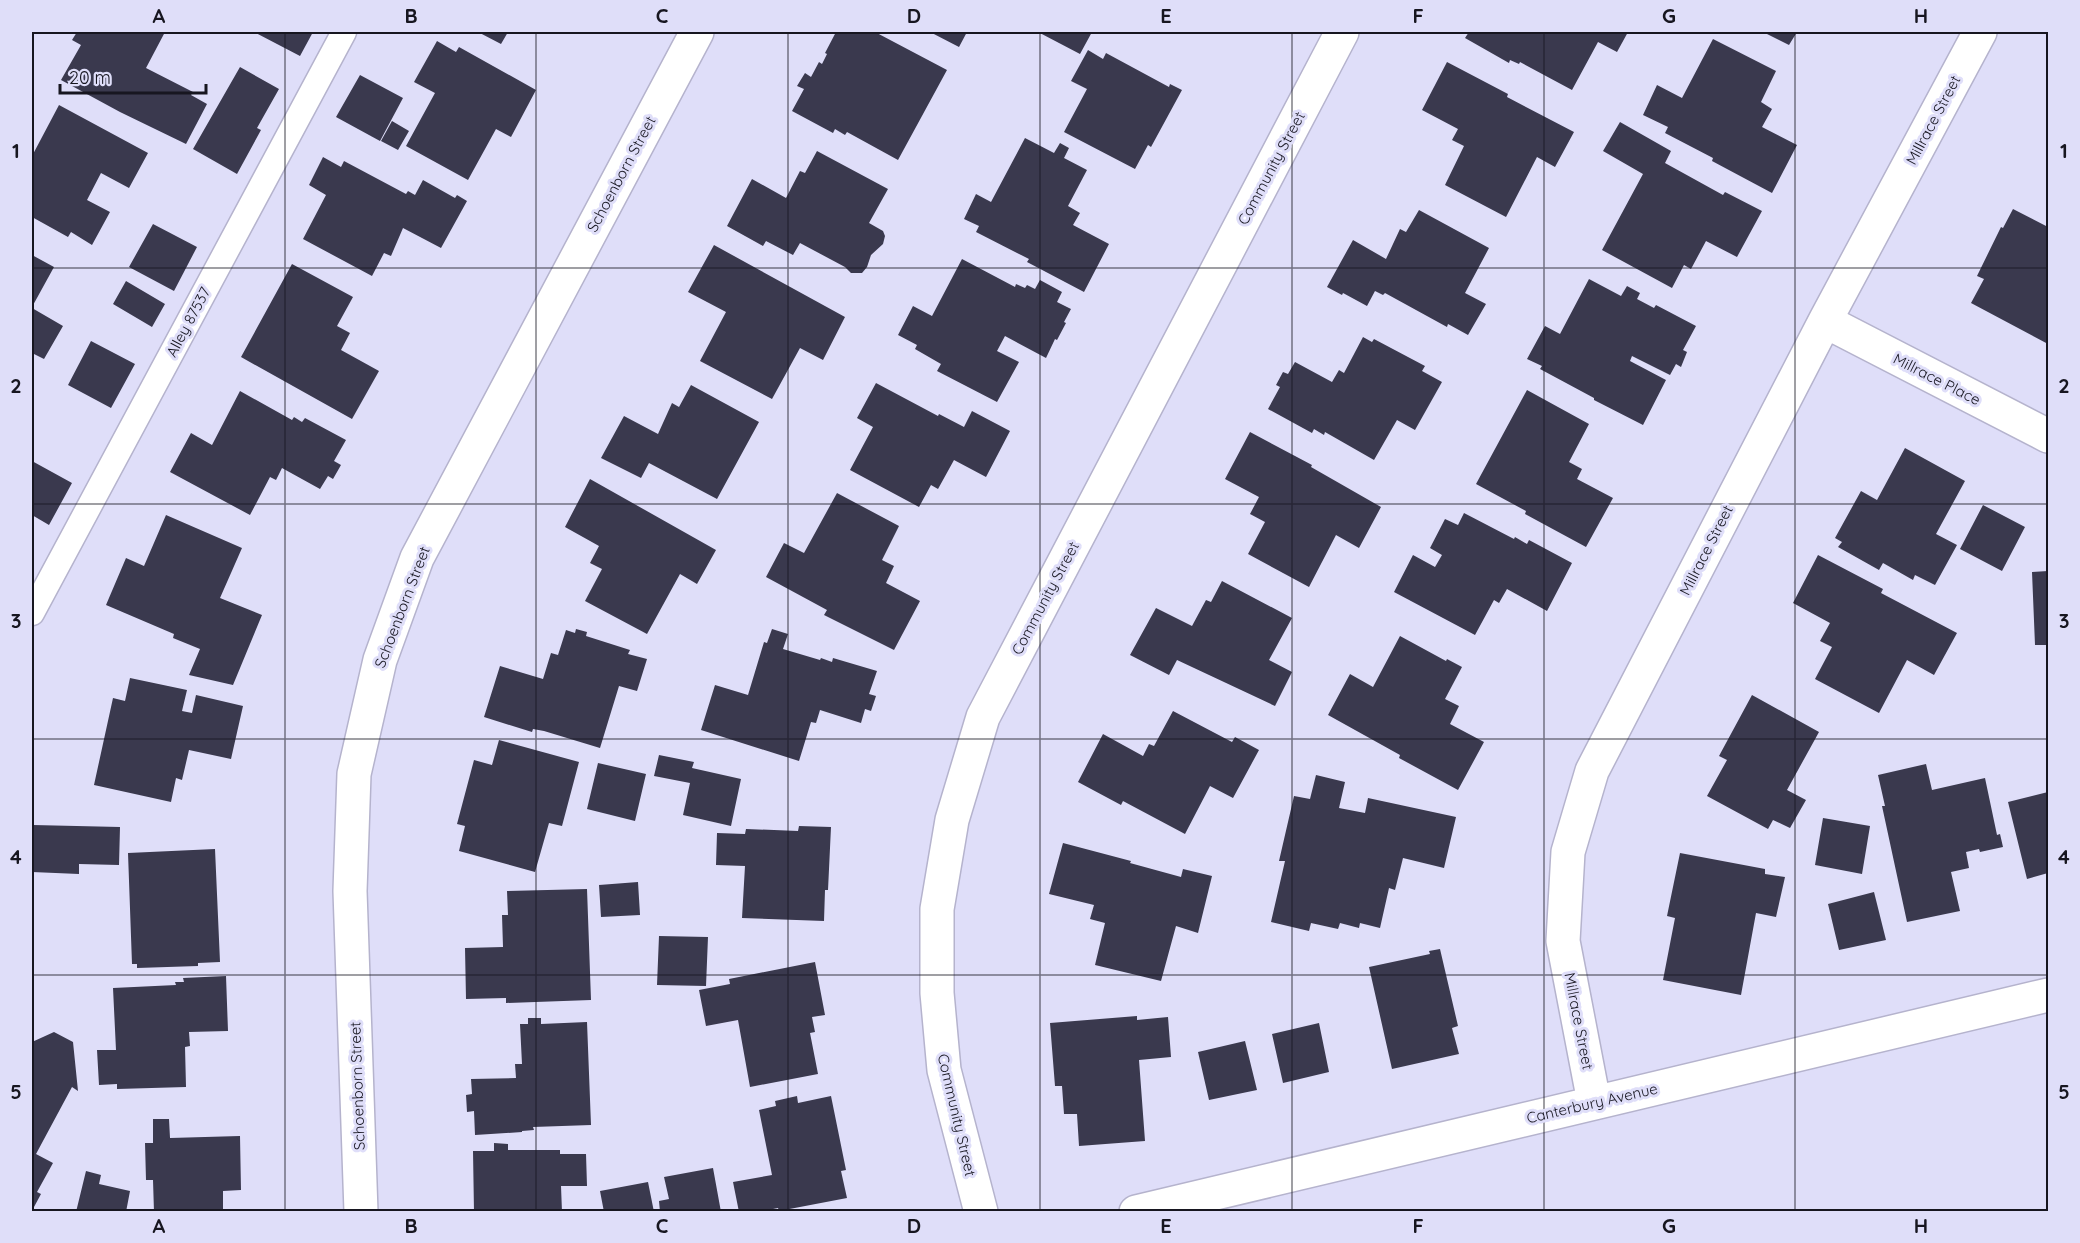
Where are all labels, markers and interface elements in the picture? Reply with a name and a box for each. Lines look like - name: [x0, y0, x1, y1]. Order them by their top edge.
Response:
- text: A: [153, 3, 166, 28]
- text: B: [404, 3, 418, 28]
- text: C: [656, 3, 669, 28]
- text: D: [907, 3, 921, 28]
- text: E: [1160, 3, 1172, 28]
- text: F: [1412, 3, 1424, 28]
- text: G: [1662, 3, 1676, 28]
- text: H: [1914, 3, 1928, 28]
- scale bar: [60, 57, 206, 95]
- text: 20 m: [69, 66, 111, 89]
- street label: Millrace Street: [1901, 72, 1965, 168]
- street label: Community Street: [1233, 108, 1309, 228]
- street label: Schoenborn Street: [582, 113, 660, 235]
- text: 1: [12, 138, 20, 163]
- text: 1: [2060, 138, 2068, 163]
- street label: Alley 87537: [162, 283, 214, 360]
- street label: Millrace Place: [1890, 349, 1984, 409]
- text: 2: [10, 373, 22, 398]
- text: 2: [2058, 373, 2070, 398]
- street label: Millrace Street: [1675, 502, 1737, 598]
- street label: Community Street: [1007, 538, 1083, 658]
- street label: Schoenborn Street: [370, 544, 434, 670]
- text: 3: [11, 608, 21, 633]
- text: 3: [2059, 608, 2069, 633]
- text: 4: [10, 844, 22, 869]
- text: 4: [2058, 844, 2070, 869]
- street label: Millrace Street: [1560, 971, 1598, 1071]
- street label: Schoenborn Street: [345, 1021, 369, 1151]
- street label: Community Street: [934, 1052, 980, 1178]
- text: 5: [10, 1079, 22, 1104]
- street label: Canterbury Avenue: [1525, 1079, 1659, 1127]
- text: 5: [2058, 1079, 2070, 1104]
- text: A: [153, 1213, 166, 1238]
- text: B: [404, 1213, 418, 1238]
- text: C: [656, 1213, 669, 1238]
- text: D: [907, 1213, 921, 1238]
- text: E: [1160, 1213, 1172, 1238]
- text: F: [1412, 1213, 1424, 1238]
- text: G: [1662, 1213, 1676, 1238]
- text: H: [1914, 1213, 1928, 1238]

